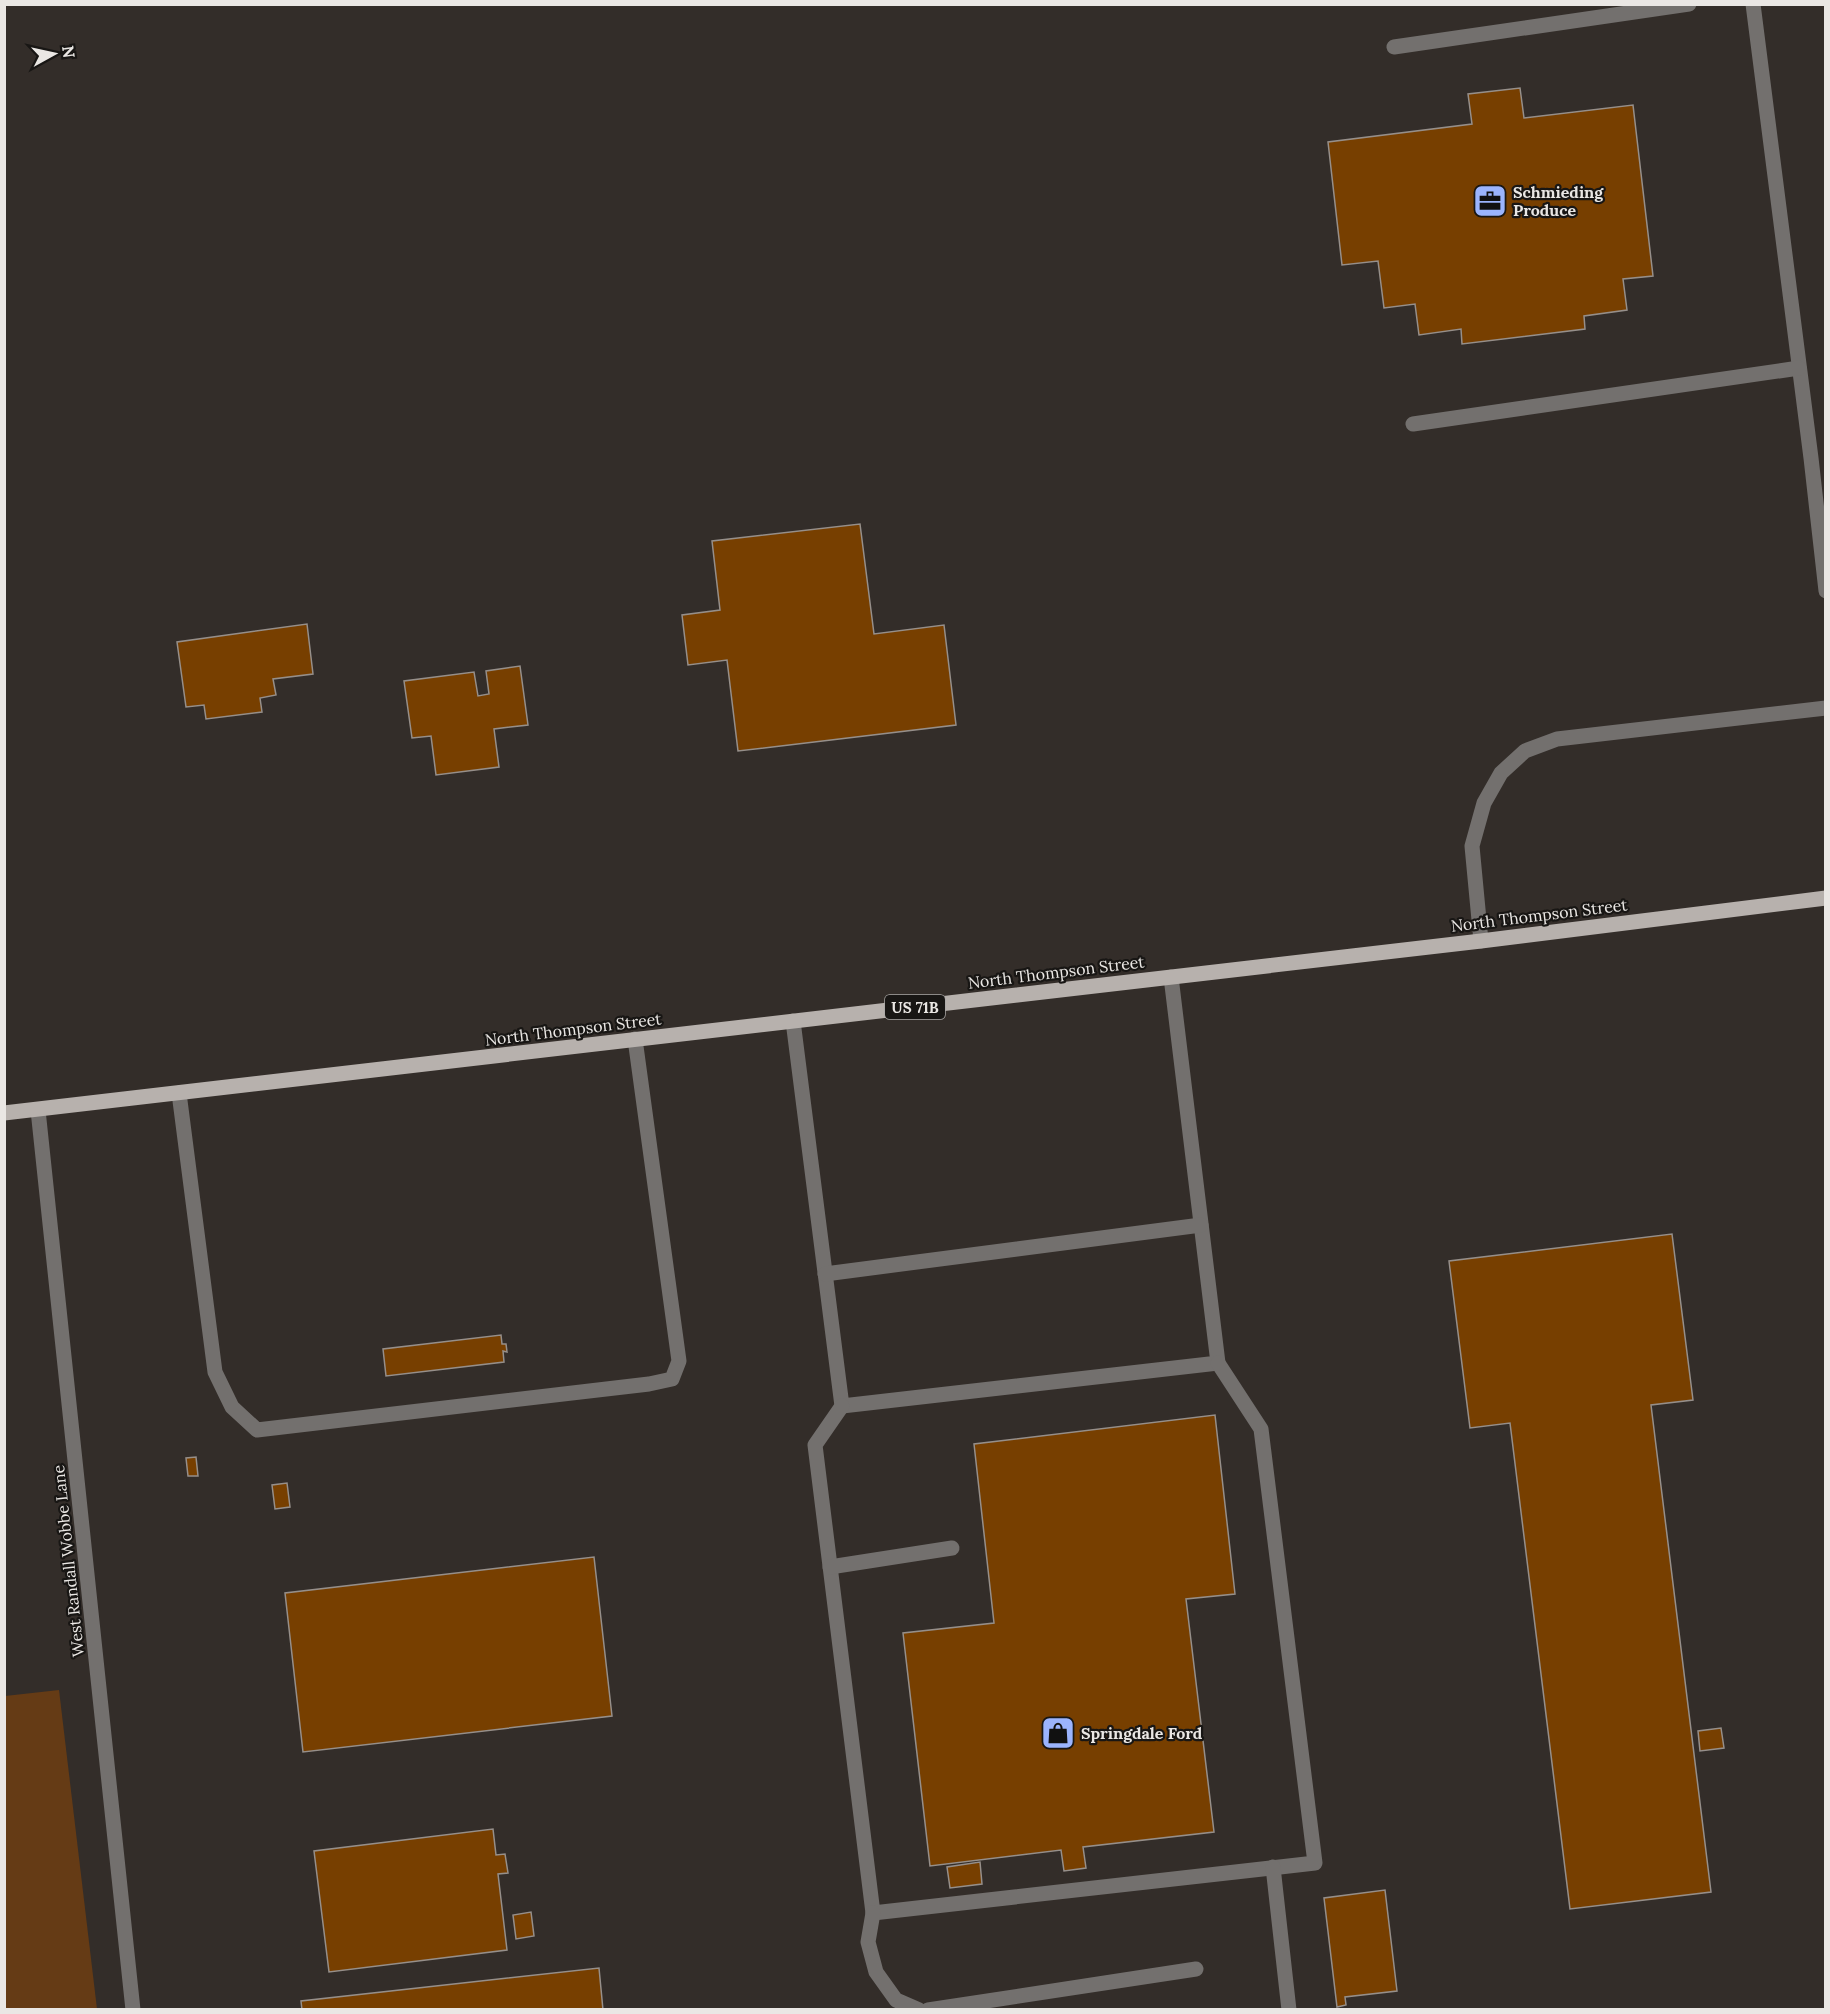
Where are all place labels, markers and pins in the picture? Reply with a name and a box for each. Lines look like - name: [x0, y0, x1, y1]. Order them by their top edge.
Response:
- place label: Schmieding Produce: [1513, 182, 1604, 220]
- office icon: Schmieding Produce: [1472, 183, 1508, 219]
- shop icon: Springdale Ford: [1040, 1715, 1076, 1751]
- place label: Springdale Ford: [1081, 1723, 1203, 1743]

